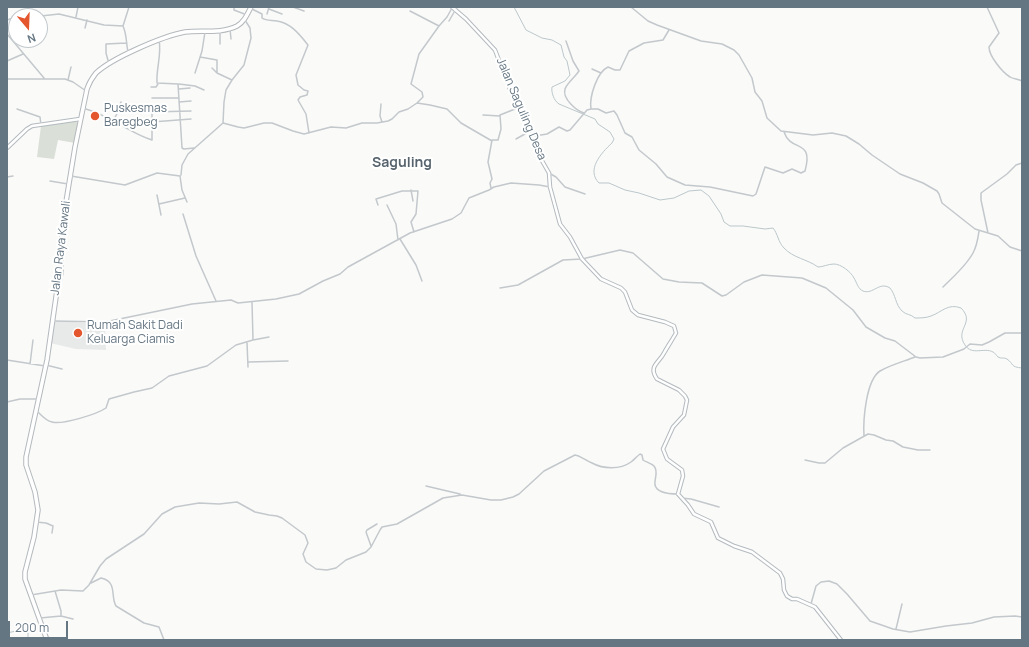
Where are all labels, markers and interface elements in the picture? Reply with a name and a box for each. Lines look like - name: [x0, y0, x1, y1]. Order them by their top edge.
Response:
- north arrow: [8, 8, 48, 48]
- text: N: [26, 30, 38, 47]
- street label: Jalan Saguling Desa: [493, 56, 549, 162]
- place label: Puskesmas Baregbeg: [104, 102, 167, 130]
- marker: Puskesmas Baregbeg: [89, 110, 101, 122]
- district label: Saguling: [372, 155, 432, 171]
- street label: Jalan Raya Kawali: [48, 200, 74, 296]
- place label: Rumah Sakit Dadi Keluarga Ciamis: [87, 319, 183, 347]
- marker: Rumah Sakit Dadi Keluarga Ciamis: [72, 327, 84, 339]
- scale bar: [10, 613, 70, 639]
- text: 200 m: [15, 619, 49, 636]

